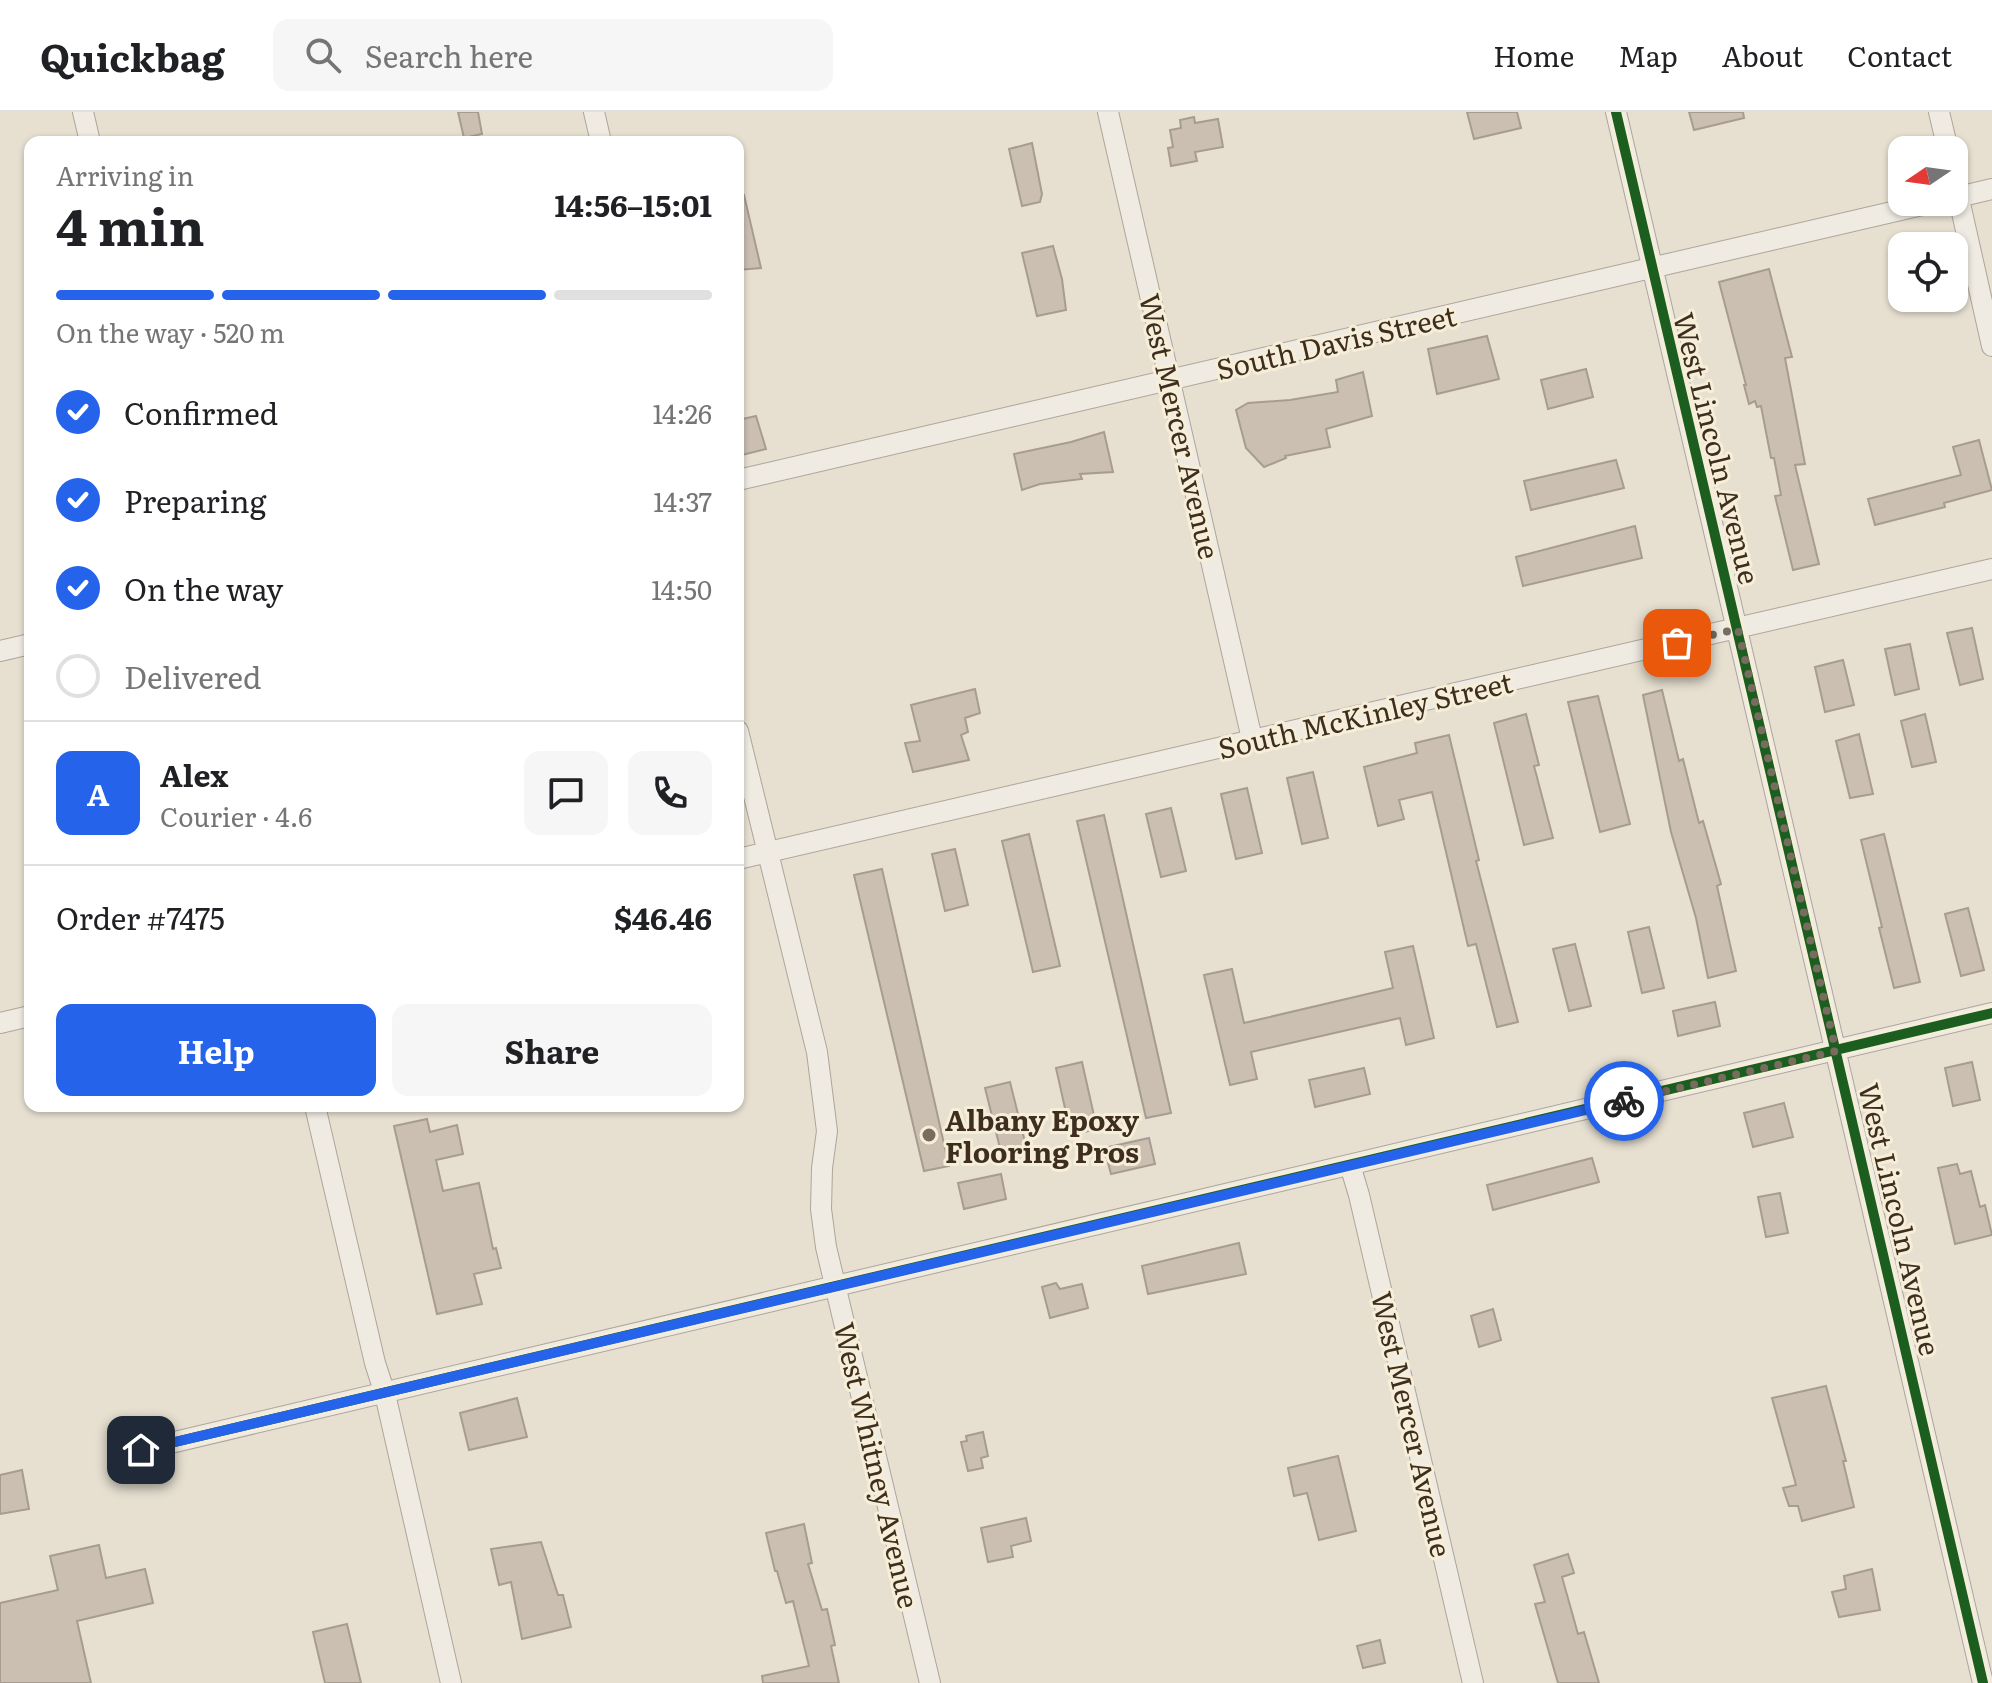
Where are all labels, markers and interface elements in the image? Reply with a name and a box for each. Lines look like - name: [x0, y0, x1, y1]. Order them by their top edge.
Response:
- search box: [273, 19, 833, 91]
- text: Quickbag: [40, 27, 225, 84]
- icon: search: [301, 33, 345, 77]
- text: Search here: [365, 33, 533, 77]
- text: Home: [1493, 34, 1574, 76]
- text: Map: [1618, 34, 1678, 76]
- text: About: [1722, 34, 1803, 76]
- text: Contact: [1847, 34, 1952, 76]
- north arrow: [1888, 136, 1968, 216]
- map controls: [1888, 136, 1968, 312]
- text: Arriving in: [56, 155, 194, 194]
- text: 14:56–15:01: [554, 182, 712, 226]
- text: 4 min: [56, 185, 205, 262]
- button: locate: [1888, 232, 1968, 312]
- street label: West Mercer Avenue: [1130, 289, 1232, 563]
- street label: South Davis Street: [1212, 293, 1461, 389]
- street label: West Lincoln Avenue: [1664, 308, 1772, 588]
- text: On the way · 520 m: [56, 312, 285, 351]
- icon: check: [56, 390, 100, 434]
- text: Confirmed: [124, 390, 278, 434]
- text: 14:26: [653, 393, 712, 432]
- icon: check: [56, 478, 100, 522]
- text: Preparing: [124, 478, 266, 522]
- text: 14:37: [653, 481, 712, 520]
- icon: check: [56, 566, 100, 610]
- text: On the way: [124, 566, 283, 610]
- text: 14:50: [651, 569, 712, 608]
- pin: [1643, 609, 1711, 677]
- icon: bag: [1655, 621, 1699, 665]
- text: Delivered: [124, 654, 261, 698]
- street label: South McKinley Street: [1214, 660, 1517, 768]
- button: chat: [524, 751, 608, 835]
- button: phone: [628, 751, 712, 835]
- text: Alex: [160, 752, 228, 796]
- text: A: [87, 771, 109, 815]
- text: Courier · 4.6: [160, 796, 312, 835]
- text: Order #7475: [56, 895, 225, 939]
- text: $46.46: [614, 895, 712, 939]
- button: Help: [56, 1004, 376, 1096]
- button: Share: [392, 1004, 712, 1096]
- courier: [1584, 1061, 1664, 1141]
- icon: bike: [1602, 1079, 1646, 1123]
- street label: West Lincoln Avenue: [1849, 1079, 1953, 1359]
- place label: Albany Epoxy Flooring Pros: [945, 1098, 1140, 1172]
- marker: Albany Epoxy Flooring Pros: [920, 1126, 938, 1144]
- street label: West Mercer Avenue: [1362, 1287, 1464, 1561]
- street label: West Whitney Avenue: [825, 1318, 931, 1612]
- pin: [107, 1416, 175, 1484]
- icon: home: [119, 1428, 163, 1472]

